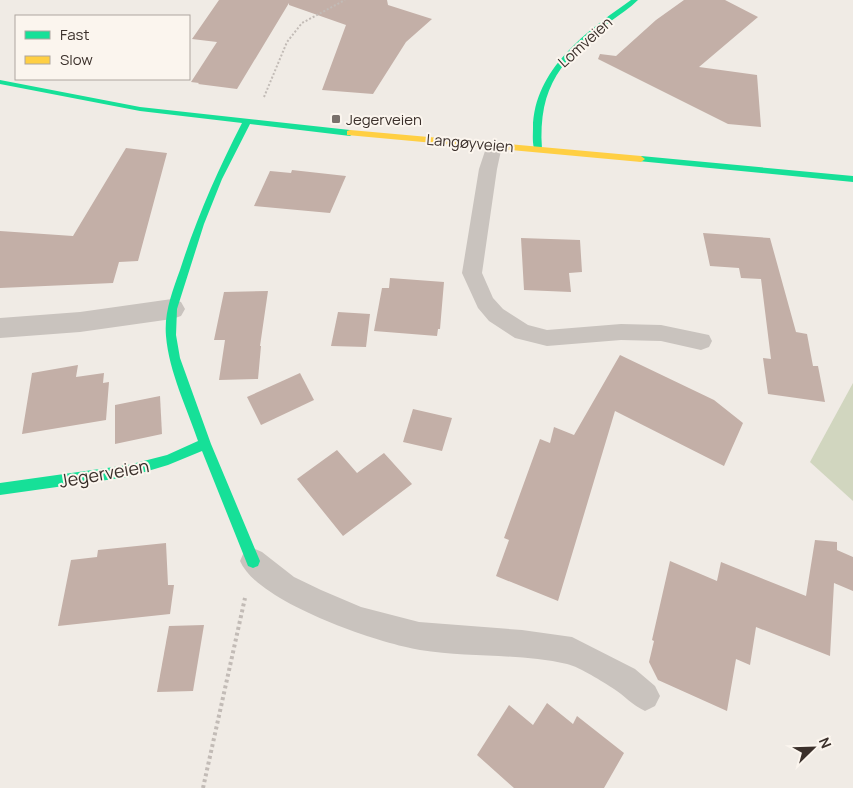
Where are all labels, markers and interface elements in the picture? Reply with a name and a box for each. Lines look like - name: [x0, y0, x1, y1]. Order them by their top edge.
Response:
- street label: Lomveien: [553, 12, 617, 72]
- legend: [15, 15, 190, 80]
- text: Fast: [60, 24, 89, 45]
- text: Slow: [60, 49, 93, 70]
- place label: Jegerveien: [346, 109, 422, 130]
- marker: Jegerveien: [330, 113, 342, 125]
- street label: Langøyveien: [426, 129, 514, 157]
- street label: Jegerveien: [57, 453, 151, 493]
- north arrow: [788, 723, 838, 773]
- text: N: [815, 734, 836, 751]

